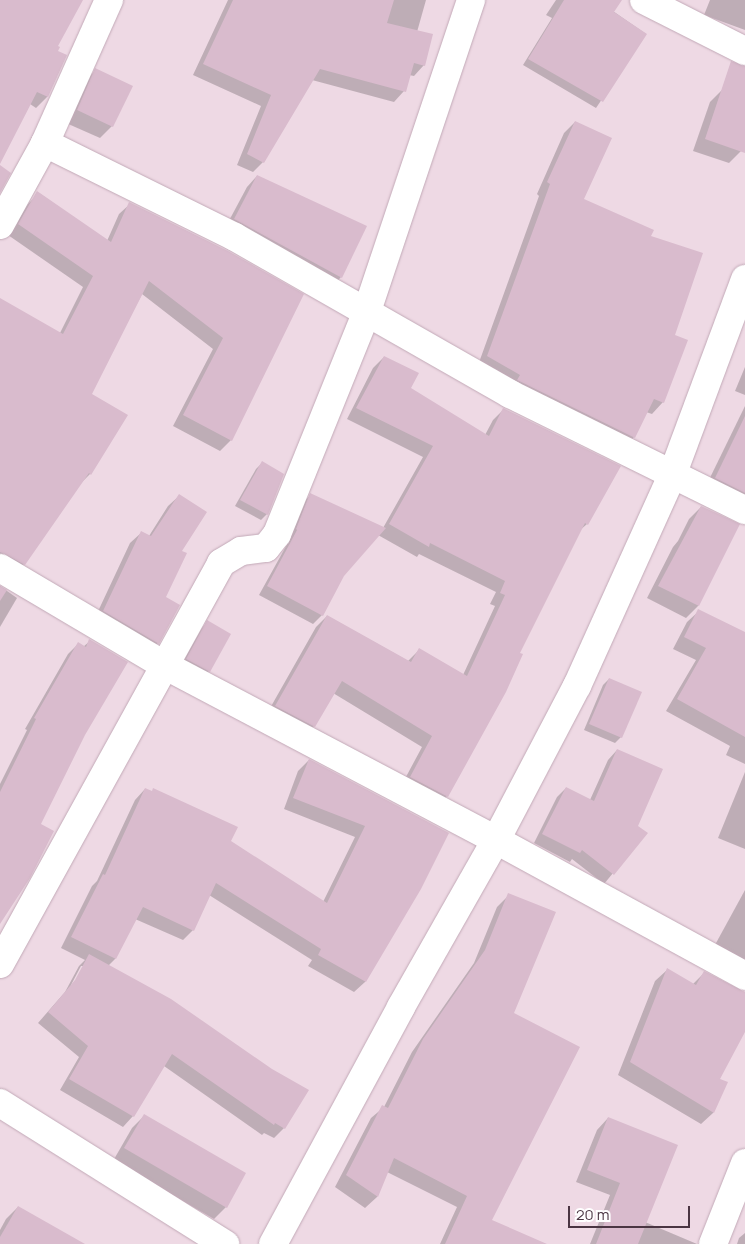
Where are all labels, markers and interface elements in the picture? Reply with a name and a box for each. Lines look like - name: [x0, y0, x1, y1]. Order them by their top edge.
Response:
- scale bar: [570, 1196, 692, 1228]
- text: 20 m: [576, 1204, 609, 1225]

